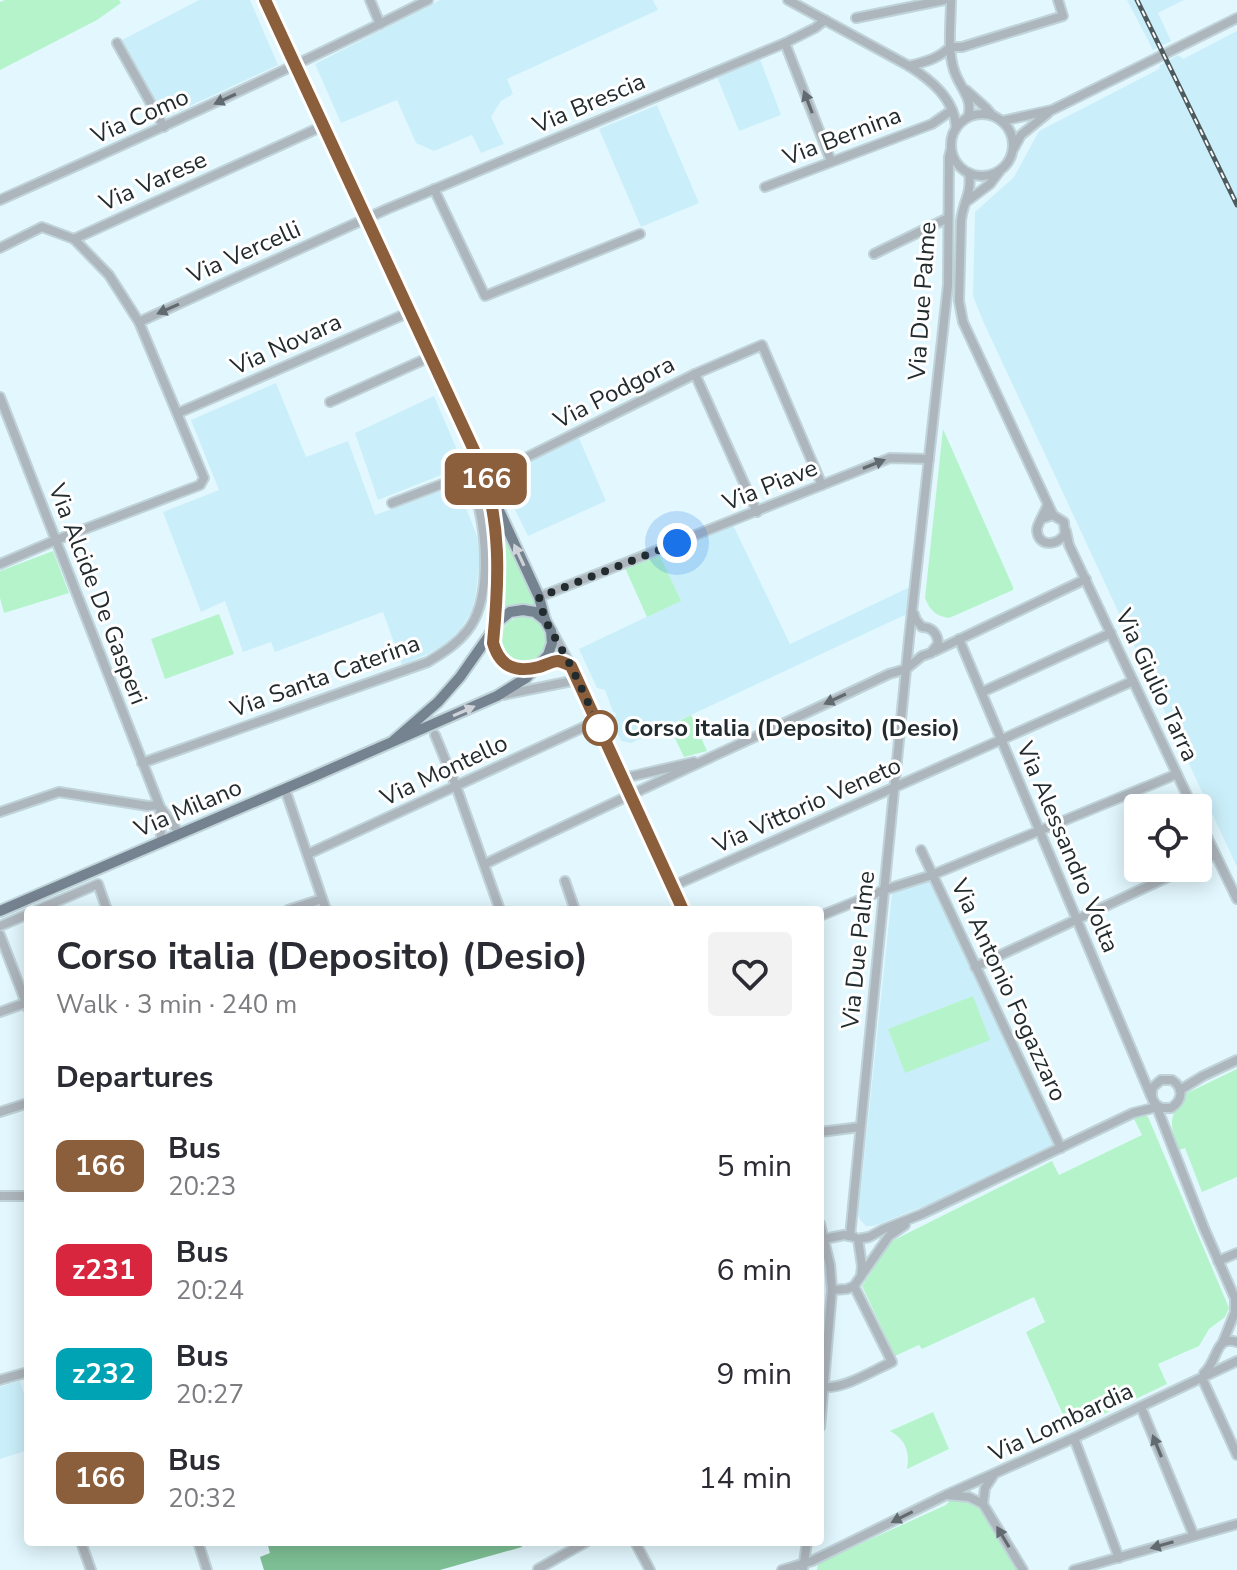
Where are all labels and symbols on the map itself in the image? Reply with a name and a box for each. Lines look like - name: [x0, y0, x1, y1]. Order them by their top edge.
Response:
- street label: Via Brescia: [527, 65, 650, 141]
- street label: Via Como: [85, 80, 194, 152]
- one-way arrow: [801, 90, 814, 114]
- one-way arrow: [213, 92, 237, 106]
- street label: Via Bernina: [777, 99, 906, 174]
- street label: Via Varese: [93, 143, 212, 219]
- street label: Via Vercelli: [181, 213, 306, 292]
- street label: Via Due Palme: [900, 221, 944, 382]
- one-way arrow: [156, 302, 180, 315]
- street label: Via Novara: [225, 305, 346, 383]
- street label: Via Podgora: [547, 348, 680, 437]
- street label: Via Piave: [717, 452, 822, 519]
- line badge: 166: [440, 453, 532, 505]
- one-way arrow: [862, 457, 886, 470]
- street label: Via Alcide De Gasperi: [41, 478, 155, 709]
- your location: [657, 523, 697, 563]
- one-way arrow: [512, 543, 526, 566]
- street label: Via Giulio Tarra: [1107, 603, 1206, 766]
- street label: Via Santa Caterina: [225, 627, 424, 725]
- one-way arrow: [823, 692, 846, 706]
- one-way arrow: [452, 704, 475, 717]
- marker: Corso italia (Deposito) (Desio): [583, 711, 617, 745]
- place label: Corso italia (Deposito) (Desio): [624, 712, 960, 744]
- street label: Via Montello: [374, 727, 513, 814]
- street label: Via Alessandro Volta: [1009, 736, 1127, 957]
- street label: Via Vittorio Veneto: [707, 749, 906, 861]
- street label: Via Milano: [128, 771, 247, 845]
- street label: Via Due Palme: [834, 869, 882, 1032]
- street label: Via Antonio Fogazzaro: [943, 873, 1075, 1106]
- street label: Via Lombardia: [983, 1375, 1138, 1470]
- one-way arrow: [1151, 1434, 1164, 1458]
- one-way arrow: [890, 1510, 913, 1524]
- one-way arrow: [996, 1526, 1010, 1548]
- one-way arrow: [1150, 1539, 1174, 1552]

